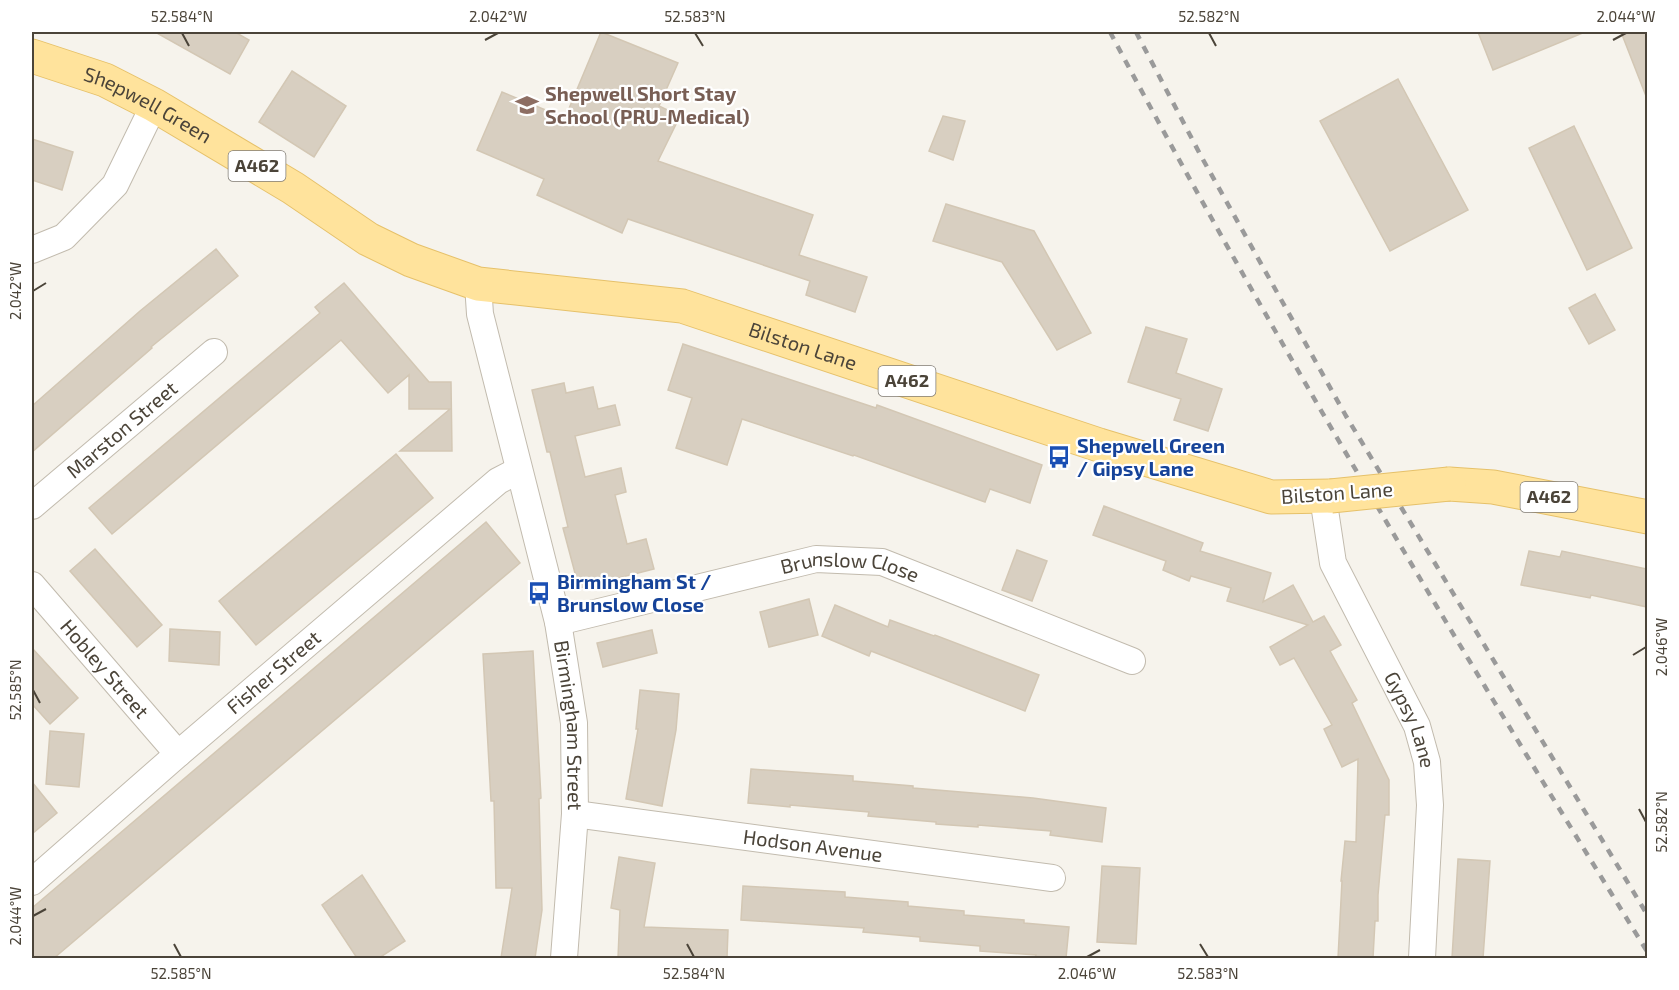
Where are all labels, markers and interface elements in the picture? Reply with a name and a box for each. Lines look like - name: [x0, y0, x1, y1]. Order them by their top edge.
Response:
- text: 52.584°N: [151, 7, 213, 25]
- text: 2.042°W: [469, 7, 527, 25]
- text: 52.583°N: [664, 7, 726, 25]
- text: 52.582°N: [1178, 7, 1240, 25]
- text: 2.044°W: [1596, 7, 1656, 25]
- street label: Shepwell Green: [81, 61, 216, 148]
- place label: Shepwell Short Stay School (PRU-Medical): [545, 81, 750, 128]
- school or university icon: Shepwell Short Stay School (PRU-Medical): [514, 92, 540, 118]
- road number: A462: [228, 151, 286, 181]
- text: 2.042°W: [6, 262, 24, 320]
- street label: Bilston Lane: [746, 316, 860, 374]
- road number: A462: [878, 366, 936, 396]
- street label: Marston Street: [61, 375, 182, 483]
- place label: Shepwell Green / Gipsy Lane: [1077, 433, 1225, 481]
- bus stop icon: Shepwell Green / Gipsy Lane: [1046, 444, 1072, 470]
- street label: Bilston Lane: [1280, 476, 1394, 508]
- road number: A462: [1520, 482, 1578, 512]
- street label: Brunslow Close: [778, 546, 923, 587]
- place label: Birmingham St / Brunslow Close: [557, 569, 711, 616]
- bus stop icon: Birmingham St / Brunslow Close: [526, 580, 552, 606]
- street label: Hobley Street: [56, 614, 155, 723]
- text: 2.046°W: [1652, 618, 1670, 676]
- street label: Fisher Street: [221, 625, 325, 718]
- street label: Birmingham Street: [550, 638, 588, 811]
- text: 52.585°N: [6, 659, 24, 721]
- street label: Gypsy Lane: [1380, 667, 1440, 769]
- text: 52.582°N: [1652, 791, 1670, 853]
- street label: Hodson Avenue: [742, 824, 884, 866]
- text: 2.044°W: [6, 886, 24, 946]
- text: 52.585°N: [150, 964, 212, 982]
- text: 52.584°N: [663, 964, 725, 982]
- text: 2.046°W: [1058, 964, 1116, 982]
- text: 52.583°N: [1177, 964, 1239, 982]

